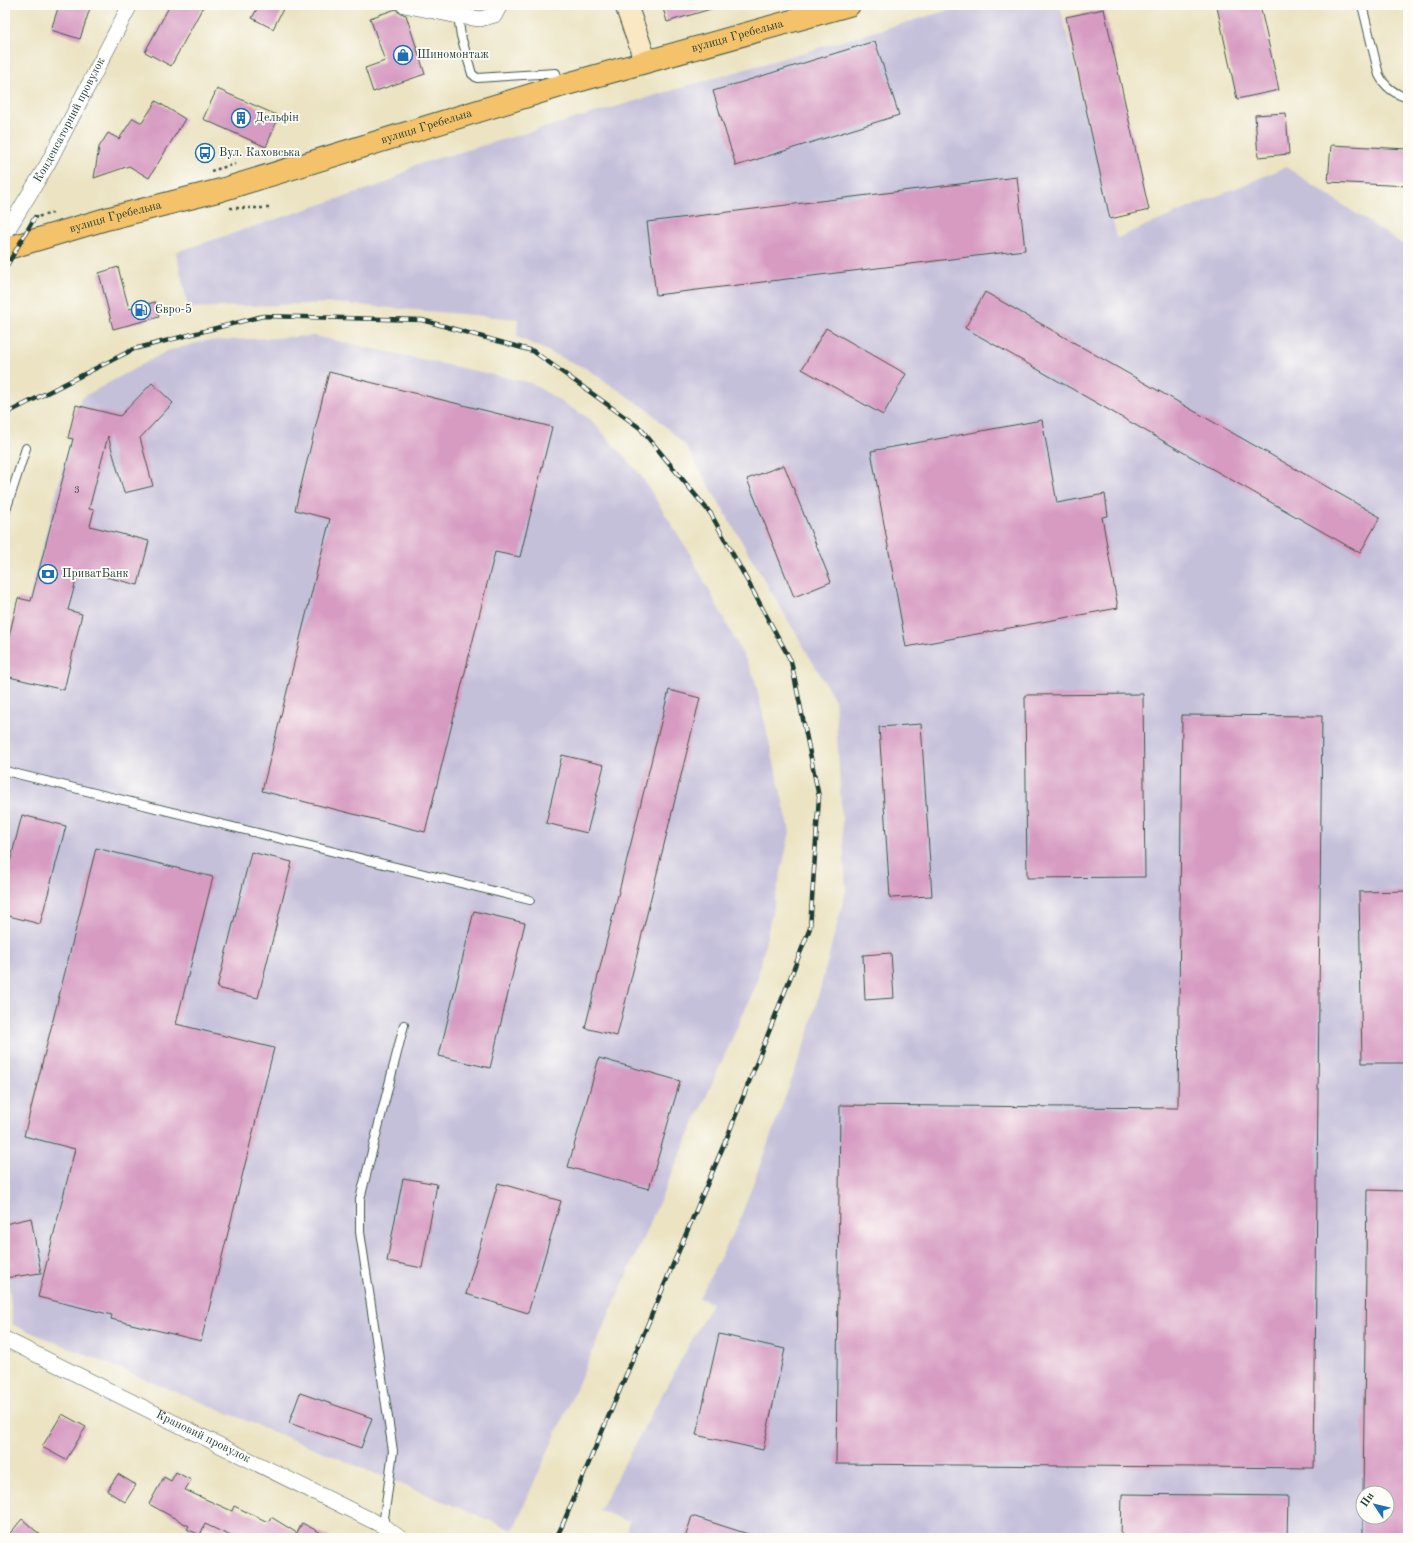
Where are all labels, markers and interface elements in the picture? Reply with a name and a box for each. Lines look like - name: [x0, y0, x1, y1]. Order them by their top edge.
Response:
- street label: вулиця Гребельна: [690, 18, 785, 55]
- shop icon: Шиномонтаж: [392, 44, 414, 66]
- place label: Шиномонтаж: [417, 49, 489, 61]
- street label: Конденсаторний провулок: [32, 56, 108, 185]
- building icon: Дельфін: [230, 107, 252, 129]
- street label: вулиця Гребельна: [380, 107, 474, 147]
- place label: Дельфін: [255, 111, 299, 124]
- bus stop icon: Вул. Каховська: [194, 142, 216, 164]
- place label: Вул. Каховська: [219, 147, 300, 159]
- street label: вулиця Гребельна: [68, 199, 163, 236]
- fuel station icon: Євро-5: [130, 299, 152, 321]
- place label: Євро-5: [155, 303, 192, 316]
- house number: 3: [74, 485, 80, 495]
- bank icon: ПриватБанк: [37, 563, 59, 585]
- place label: ПриватБанк: [62, 568, 129, 580]
- street label: Крановий провулок: [154, 1409, 252, 1465]
- north arrow: [1355, 1485, 1395, 1525]
- text: Пн: [1359, 1491, 1377, 1509]

